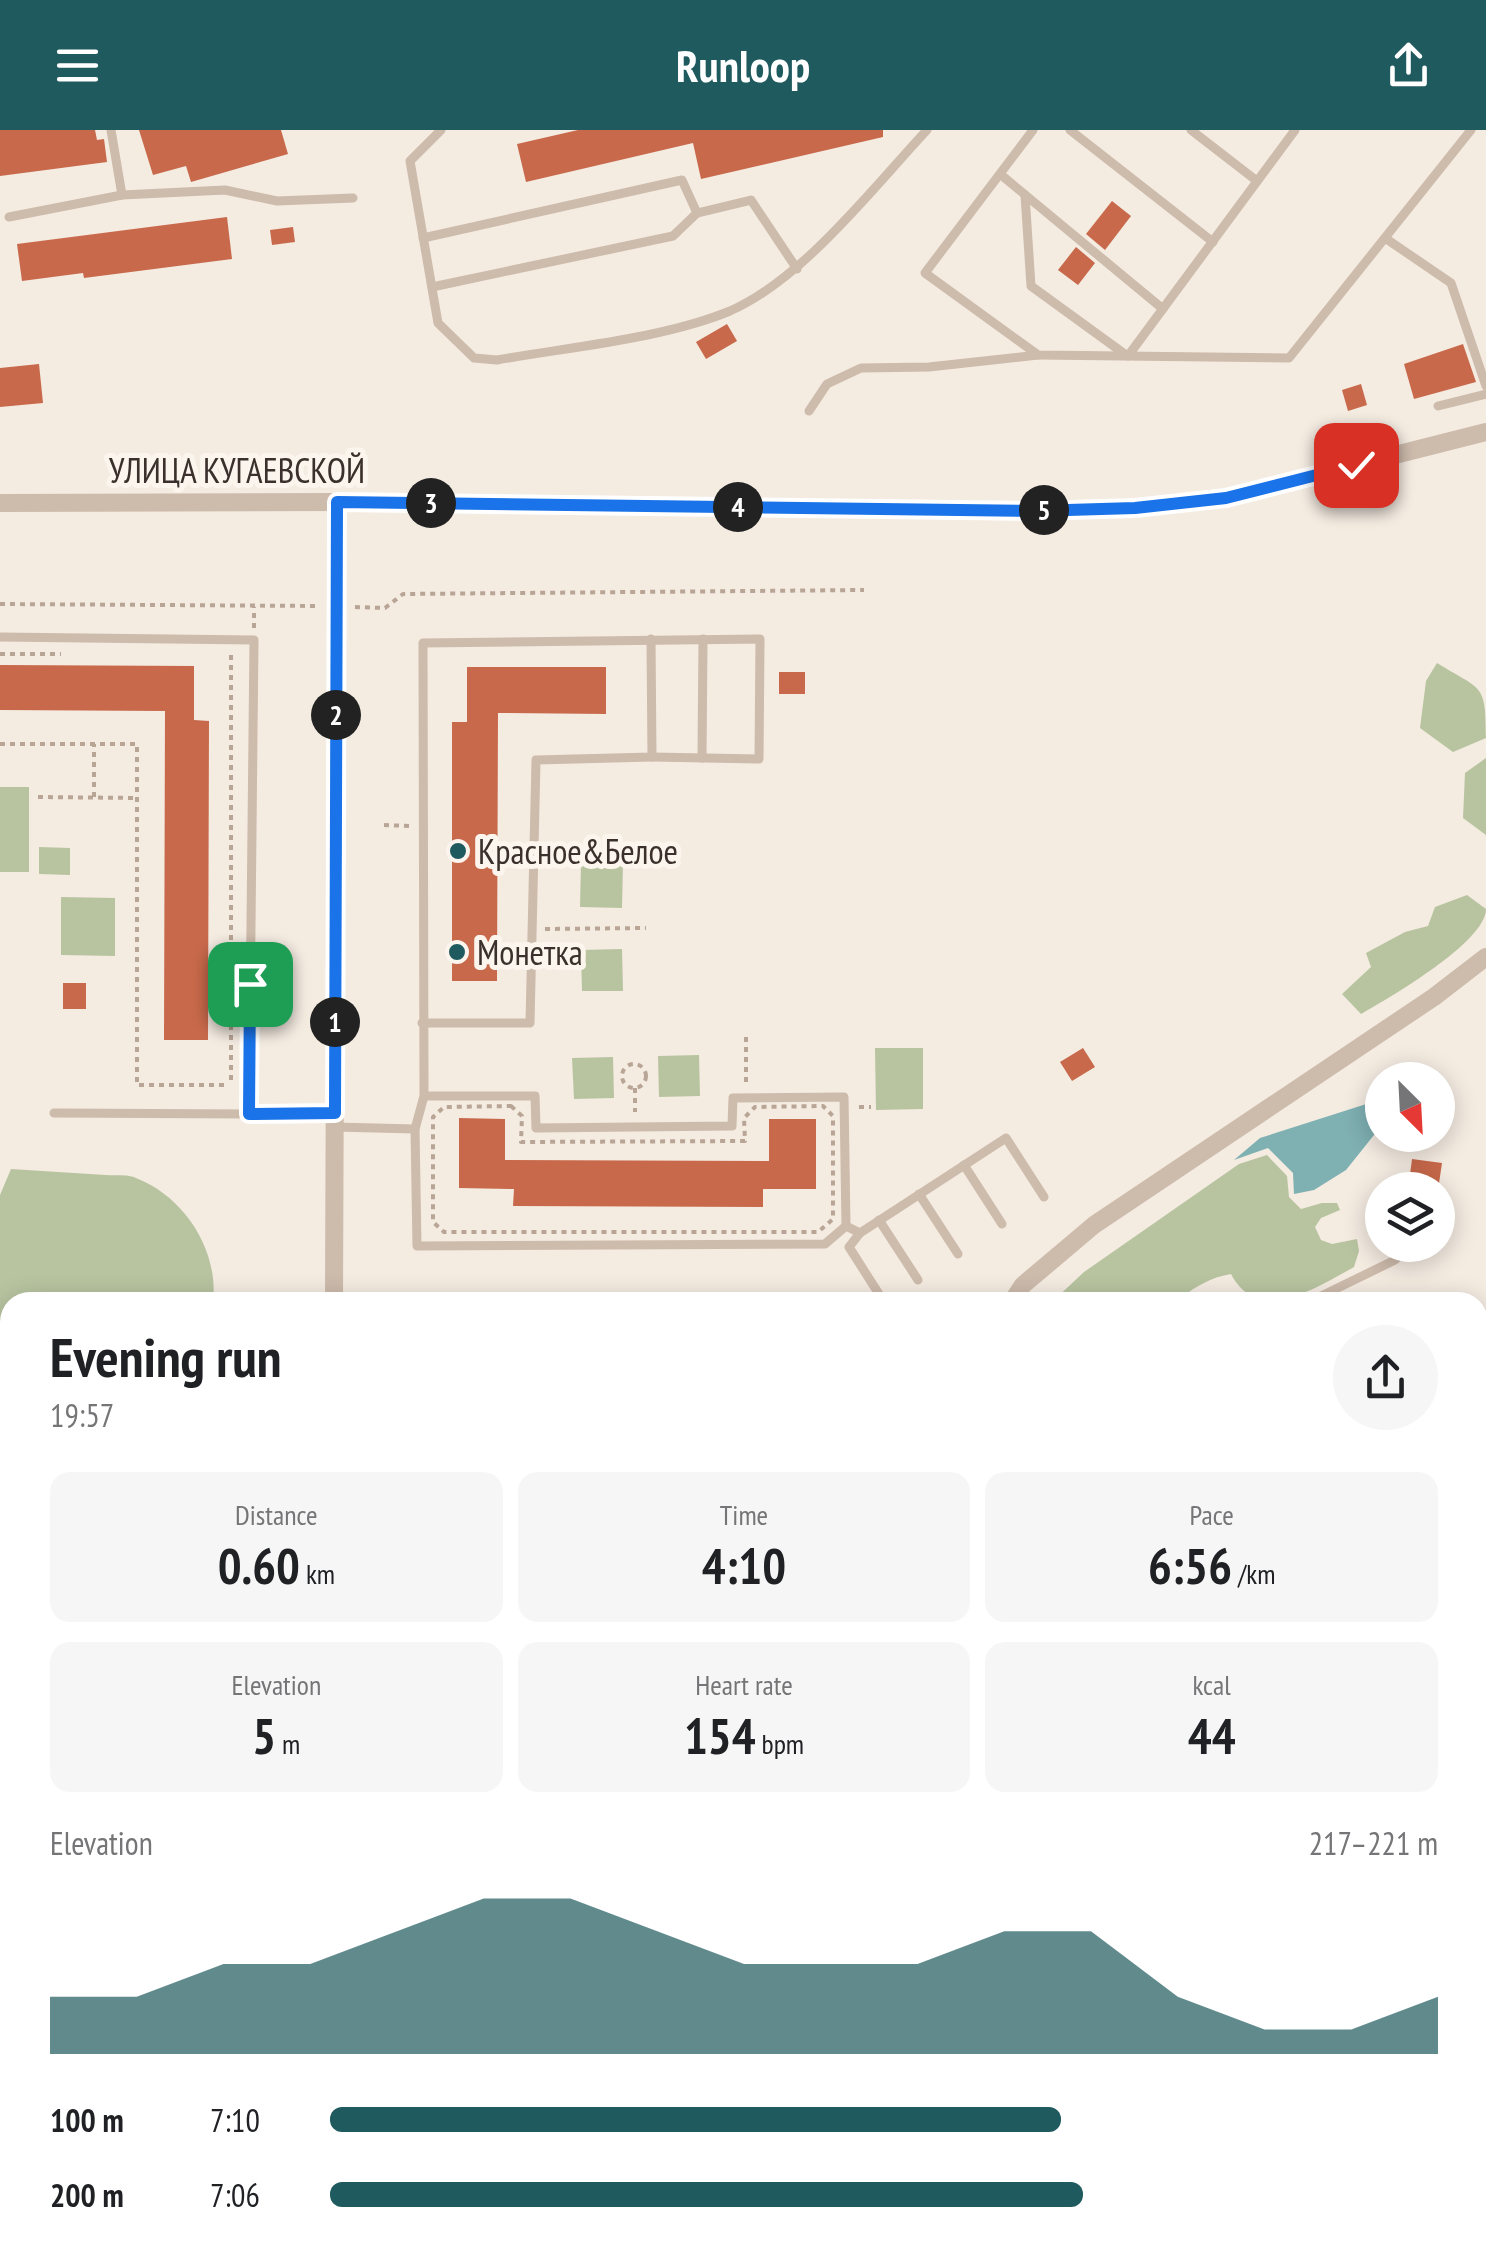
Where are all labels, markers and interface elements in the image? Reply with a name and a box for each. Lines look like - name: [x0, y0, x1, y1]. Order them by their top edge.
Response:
- text: Runloop: [676, 36, 810, 94]
- icon: menu: [50, 38, 105, 93]
- icon: share: [1381, 38, 1436, 93]
- pin: [1314, 423, 1399, 508]
- icon: check: [1329, 438, 1384, 493]
- street label: УЛИЦА КУГАЕВСКОЙ: [109, 447, 365, 493]
- pin: 3: [406, 478, 456, 528]
- pin: 4: [713, 482, 763, 532]
- text: 3: [424, 484, 438, 521]
- pin: 5: [1019, 485, 1069, 535]
- text: 4: [731, 488, 745, 525]
- text: 5: [1037, 491, 1051, 528]
- pin: 2: [311, 690, 361, 740]
- text: 2: [329, 696, 343, 733]
- place label: Красное&Белое: [478, 828, 678, 874]
- marker: Красное&Белое: [447, 840, 469, 862]
- place label: Монетка: [477, 929, 583, 975]
- marker: Монетка: [446, 941, 468, 963]
- pin: [208, 942, 293, 1027]
- icon: arrive: [223, 957, 278, 1012]
- pin: 1: [310, 997, 360, 1047]
- text: 1: [328, 1003, 342, 1040]
- north arrow: [1365, 1062, 1455, 1152]
- map controls: [1365, 1062, 1455, 1262]
- button: layers: [1365, 1172, 1455, 1262]
- text: Evening run: [50, 1321, 282, 1392]
- button: share: [1333, 1325, 1438, 1430]
- text: 19:57: [50, 1394, 114, 1436]
- text: Distance: [235, 1496, 318, 1533]
- text: Time: [720, 1496, 768, 1533]
- text: Pace: [1190, 1496, 1234, 1533]
- text: 0.60: [218, 1533, 300, 1598]
- text: 4:10: [702, 1533, 786, 1598]
- text: 6:56: [1148, 1533, 1232, 1598]
- text: km: [300, 1555, 335, 1592]
- text: /km: [1232, 1555, 1275, 1592]
- text: Elevation: [231, 1666, 321, 1703]
- text: Heart rate: [695, 1666, 793, 1703]
- text: kcal: [1193, 1666, 1231, 1703]
- text: 5: [252, 1703, 276, 1768]
- text: 154: [684, 1703, 756, 1768]
- text: 44: [1188, 1703, 1236, 1768]
- text: m: [276, 1725, 300, 1762]
- text: bpm: [756, 1725, 804, 1762]
- text: Elevation: [50, 1822, 153, 1864]
- text: 217–221 m: [1309, 1822, 1438, 1864]
- text: 100 m: [50, 2099, 124, 2141]
- text: 7:10: [210, 2099, 260, 2141]
- text: 200 m: [50, 2174, 124, 2216]
- text: 7:06: [210, 2174, 260, 2216]

